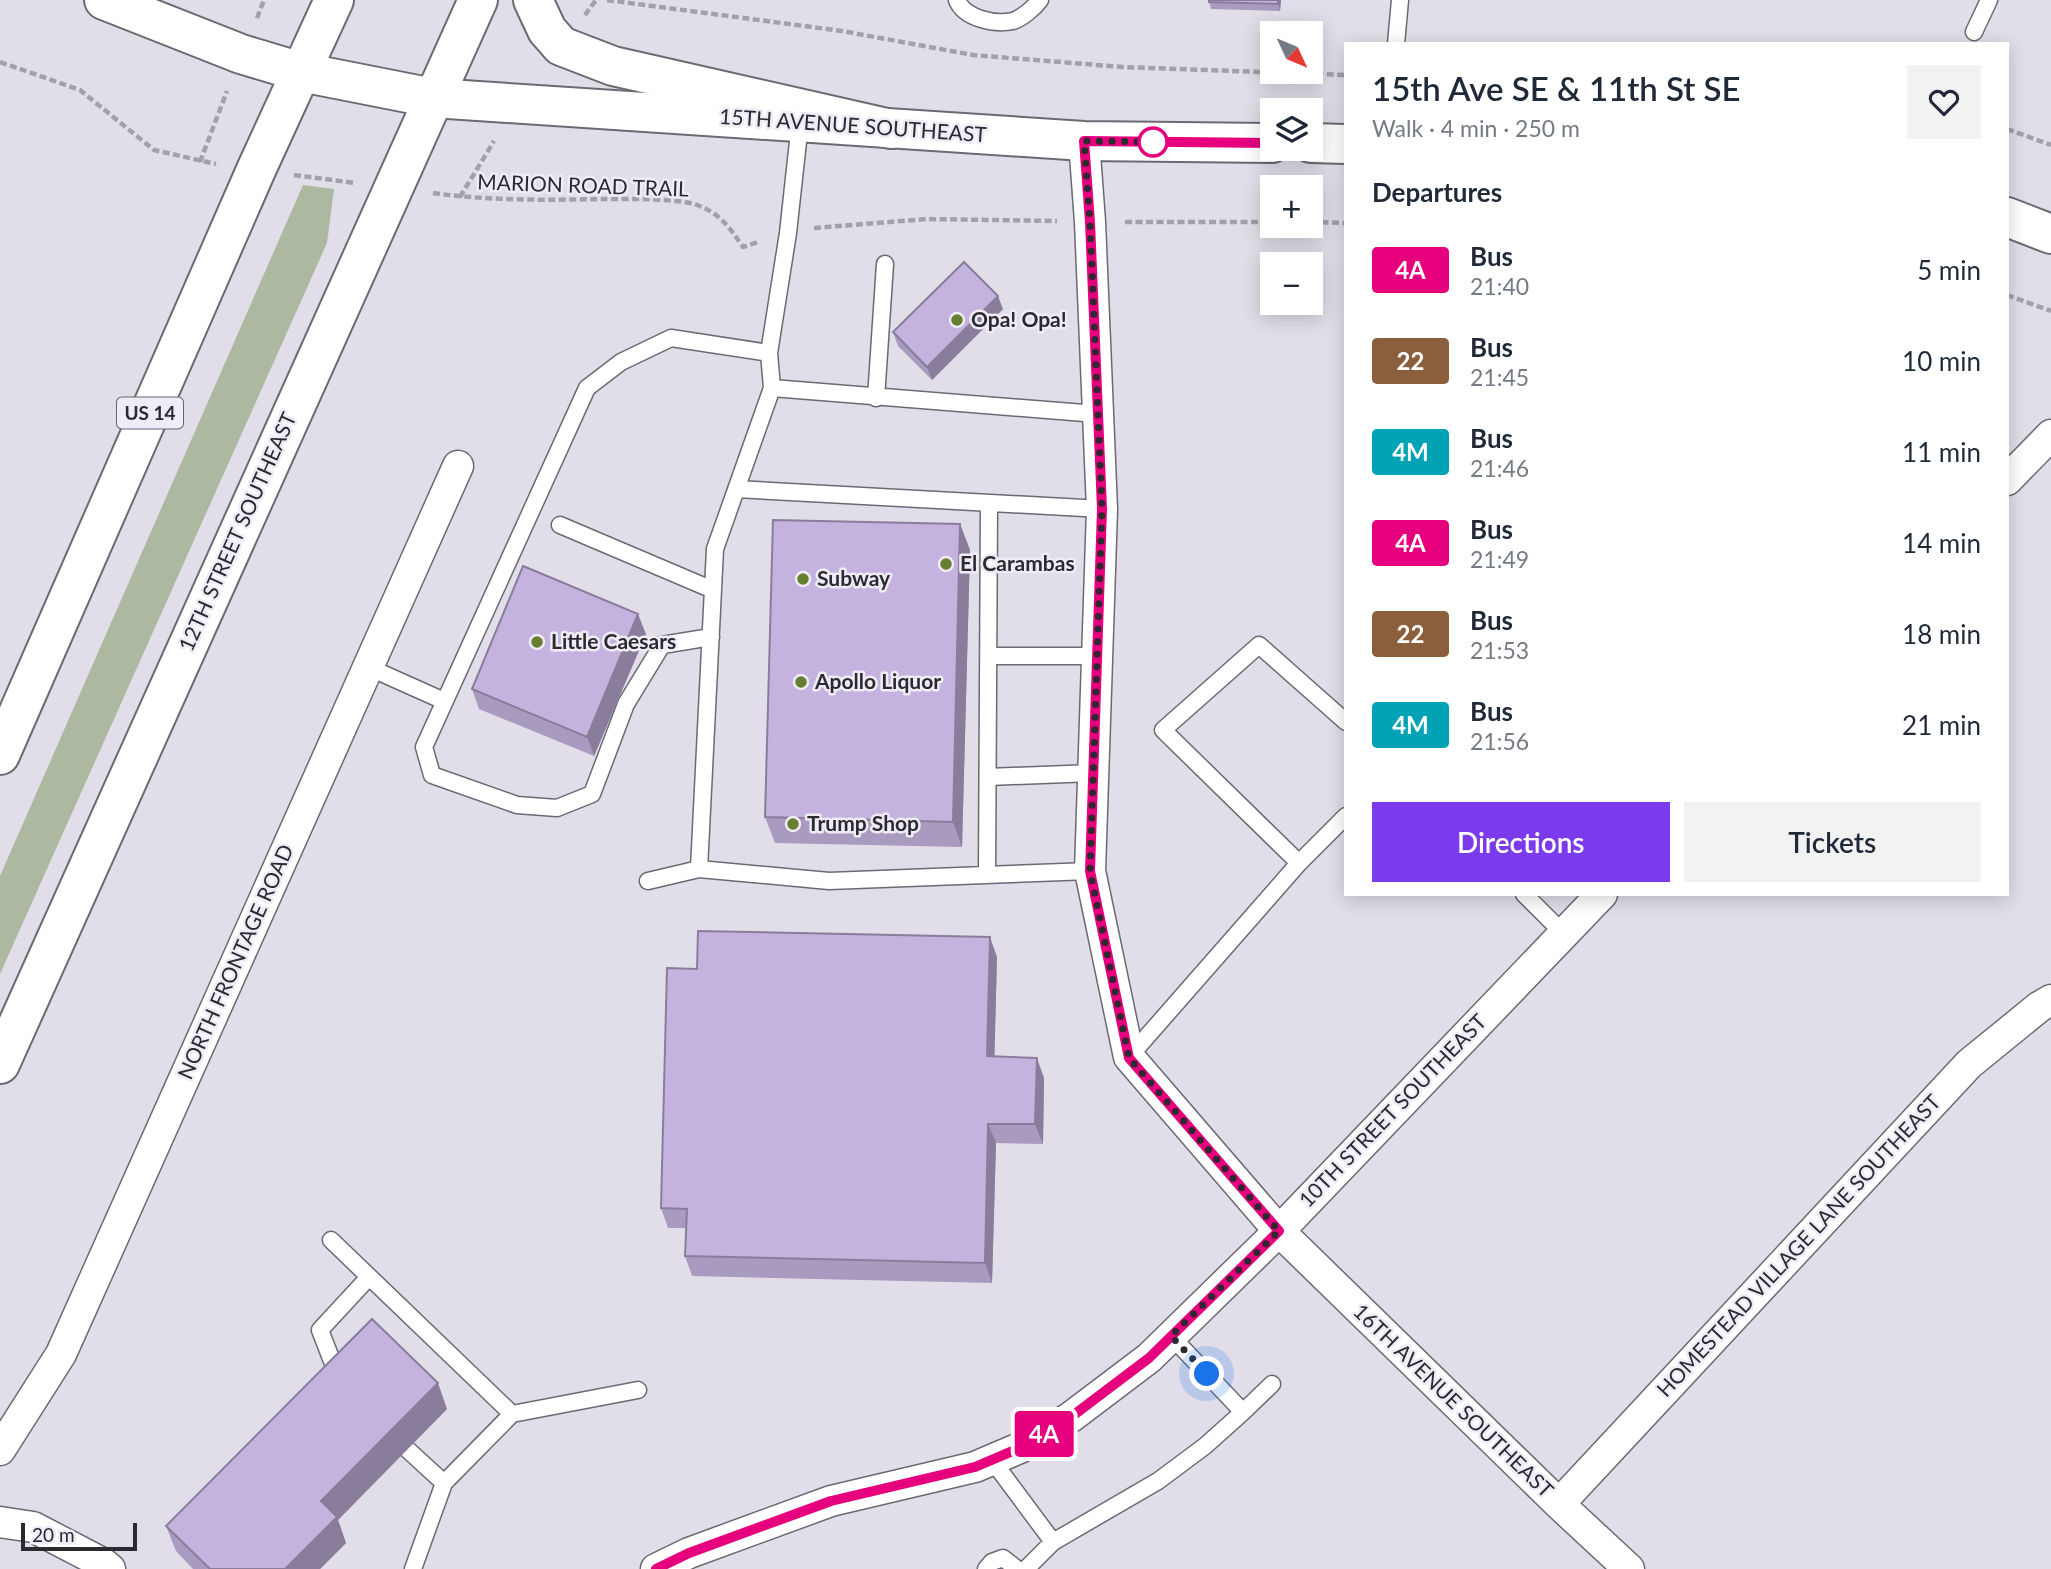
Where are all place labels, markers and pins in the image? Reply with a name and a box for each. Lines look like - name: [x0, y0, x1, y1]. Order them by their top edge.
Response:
- unlabelled marker: [1138, 127, 1168, 157]
- place label: Opa! Opa!: [971, 306, 1067, 331]
- marker: Opa! Opa!: [949, 312, 965, 328]
- place label: El Carambas: [960, 550, 1075, 575]
- marker: El Carambas: [938, 556, 954, 572]
- place label: Subway: [817, 565, 891, 590]
- marker: Subway: [795, 571, 811, 587]
- place label: Little Caesars: [551, 628, 676, 653]
- marker: Little Caesars: [529, 634, 545, 650]
- place label: Apollo Liquor: [814, 668, 941, 693]
- marker: Apollo Liquor: [793, 674, 809, 690]
- place label: Trump Shop: [807, 810, 919, 835]
- marker: Trump Shop: [785, 816, 801, 832]

